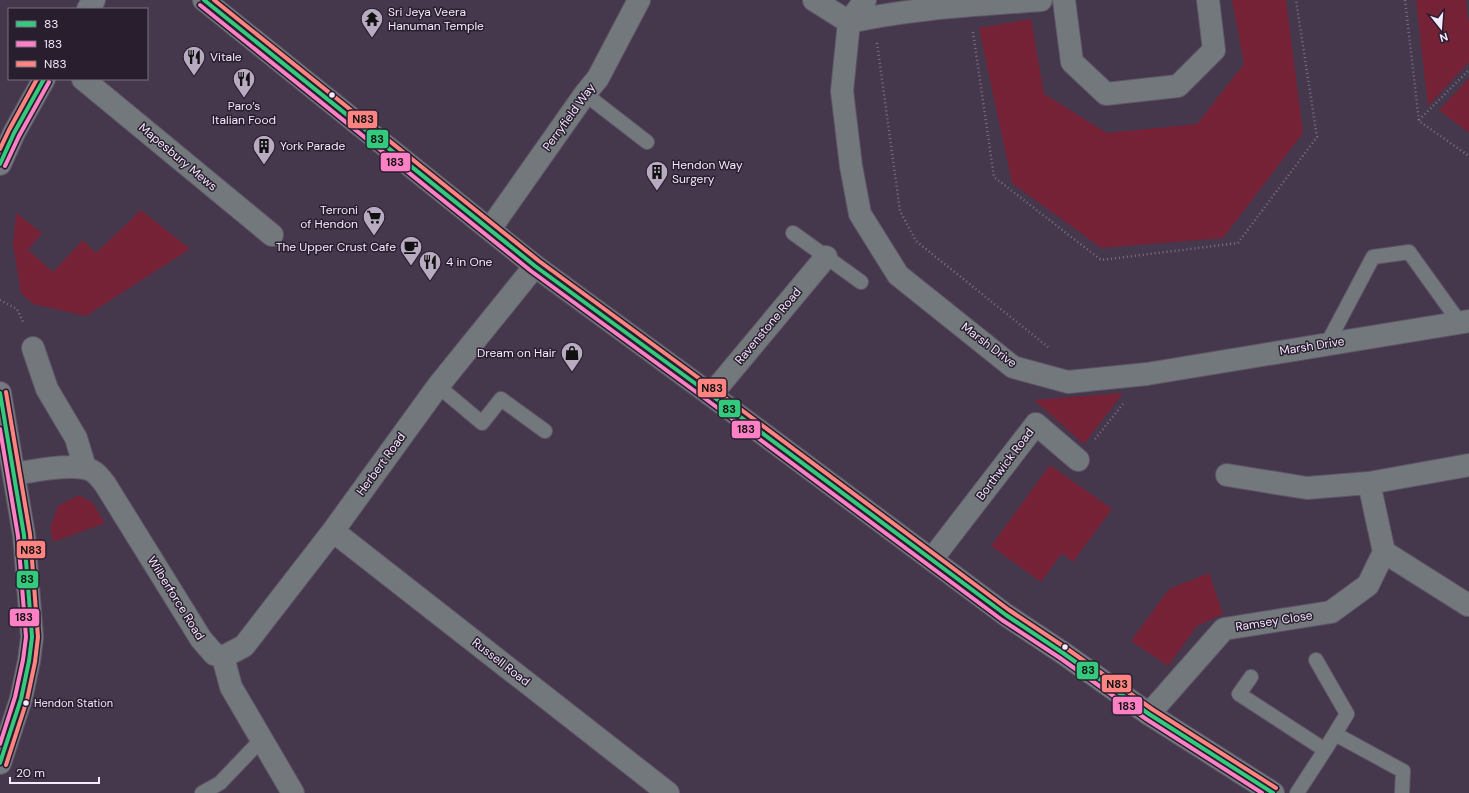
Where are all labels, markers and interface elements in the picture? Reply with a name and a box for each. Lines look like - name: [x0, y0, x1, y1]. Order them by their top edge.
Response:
- place label: Sri Jeya Veera Hanuman Temple: [388, 4, 484, 34]
- temple icon: Sri Jeya Veera Hanuman Temple: [359, 6, 385, 39]
- legend: [8, 8, 148, 80]
- north arrow: [1421, 8, 1461, 48]
- text: 83: [44, 16, 58, 32]
- text: N: [1438, 30, 1450, 45]
- text: 183: [44, 36, 62, 52]
- restaurant icon: Vitale: [181, 44, 207, 77]
- place label: Vitale: [210, 49, 242, 65]
- text: N83: [44, 56, 67, 72]
- restaurant icon: Paro’s Italian Food: [231, 66, 257, 99]
- street label: Perryfield Way: [539, 80, 599, 154]
- unlabelled marker: [327, 90, 337, 100]
- place label: Paro’s Italian Food: [212, 98, 276, 128]
- line badge: N83: [347, 110, 378, 129]
- text: N83: [352, 112, 374, 126]
- street label: Mapesbury Mews: [136, 120, 220, 194]
- line badge: 83: [366, 129, 389, 149]
- text: 83: [370, 132, 384, 146]
- building icon: York Parade: [251, 133, 277, 166]
- place label: York Parade: [280, 138, 345, 154]
- line badge: 183: [380, 152, 411, 172]
- text: 183: [386, 155, 404, 169]
- place label: Hendon Way Surgery: [672, 157, 743, 187]
- building icon: Hendon Way Surgery: [644, 159, 670, 192]
- place label: Terroni of Hendon: [300, 202, 358, 232]
- supermarket icon: Terroni of Hendon: [361, 204, 387, 237]
- cafe icon: The Upper Crust Cafe: [398, 234, 424, 267]
- place label: The Upper Crust Cafe: [276, 239, 396, 255]
- restaurant icon: 4 in One: [417, 249, 443, 282]
- place label: 4 in One: [446, 254, 493, 270]
- street label: Ravenstone Road: [731, 284, 805, 368]
- street label: Marsh Drive: [958, 319, 1020, 371]
- street label: Marsh Drive: [1278, 333, 1346, 359]
- shop icon: Dream on Hair: [559, 340, 585, 373]
- place label: Dream on Hair: [477, 345, 557, 361]
- line badge: N83: [697, 378, 727, 398]
- text: N83: [701, 381, 723, 395]
- line badge: 83: [718, 399, 741, 418]
- text: 83: [722, 402, 736, 416]
- line badge: 183: [731, 420, 761, 439]
- text: 183: [737, 422, 755, 436]
- street label: Borthwick Road: [973, 425, 1037, 503]
- street label: Herbert Road: [353, 429, 409, 499]
- line badge: N83: [16, 540, 46, 559]
- text: N83: [20, 543, 42, 557]
- street label: Wilberforce Road: [144, 553, 208, 643]
- line badge: 83: [16, 570, 39, 589]
- text: 83: [20, 572, 34, 586]
- street label: Ramsey Close: [1234, 607, 1314, 635]
- line badge: 183: [9, 608, 40, 627]
- text: 183: [15, 610, 33, 624]
- street label: Russell Road: [469, 634, 533, 690]
- unlabelled marker: [1060, 642, 1070, 652]
- line badge: 83: [1076, 661, 1099, 680]
- text: 83: [1081, 663, 1095, 677]
- line badge: N83: [1101, 674, 1132, 693]
- text: N83: [1106, 677, 1128, 691]
- place label: Hendon Station: [34, 696, 113, 710]
- line badge: 183: [1112, 696, 1143, 715]
- marker: Hendon Station: [21, 698, 31, 708]
- text: 183: [1118, 699, 1136, 713]
- scale bar: [10, 759, 99, 785]
- text: 20 m: [16, 765, 45, 781]

